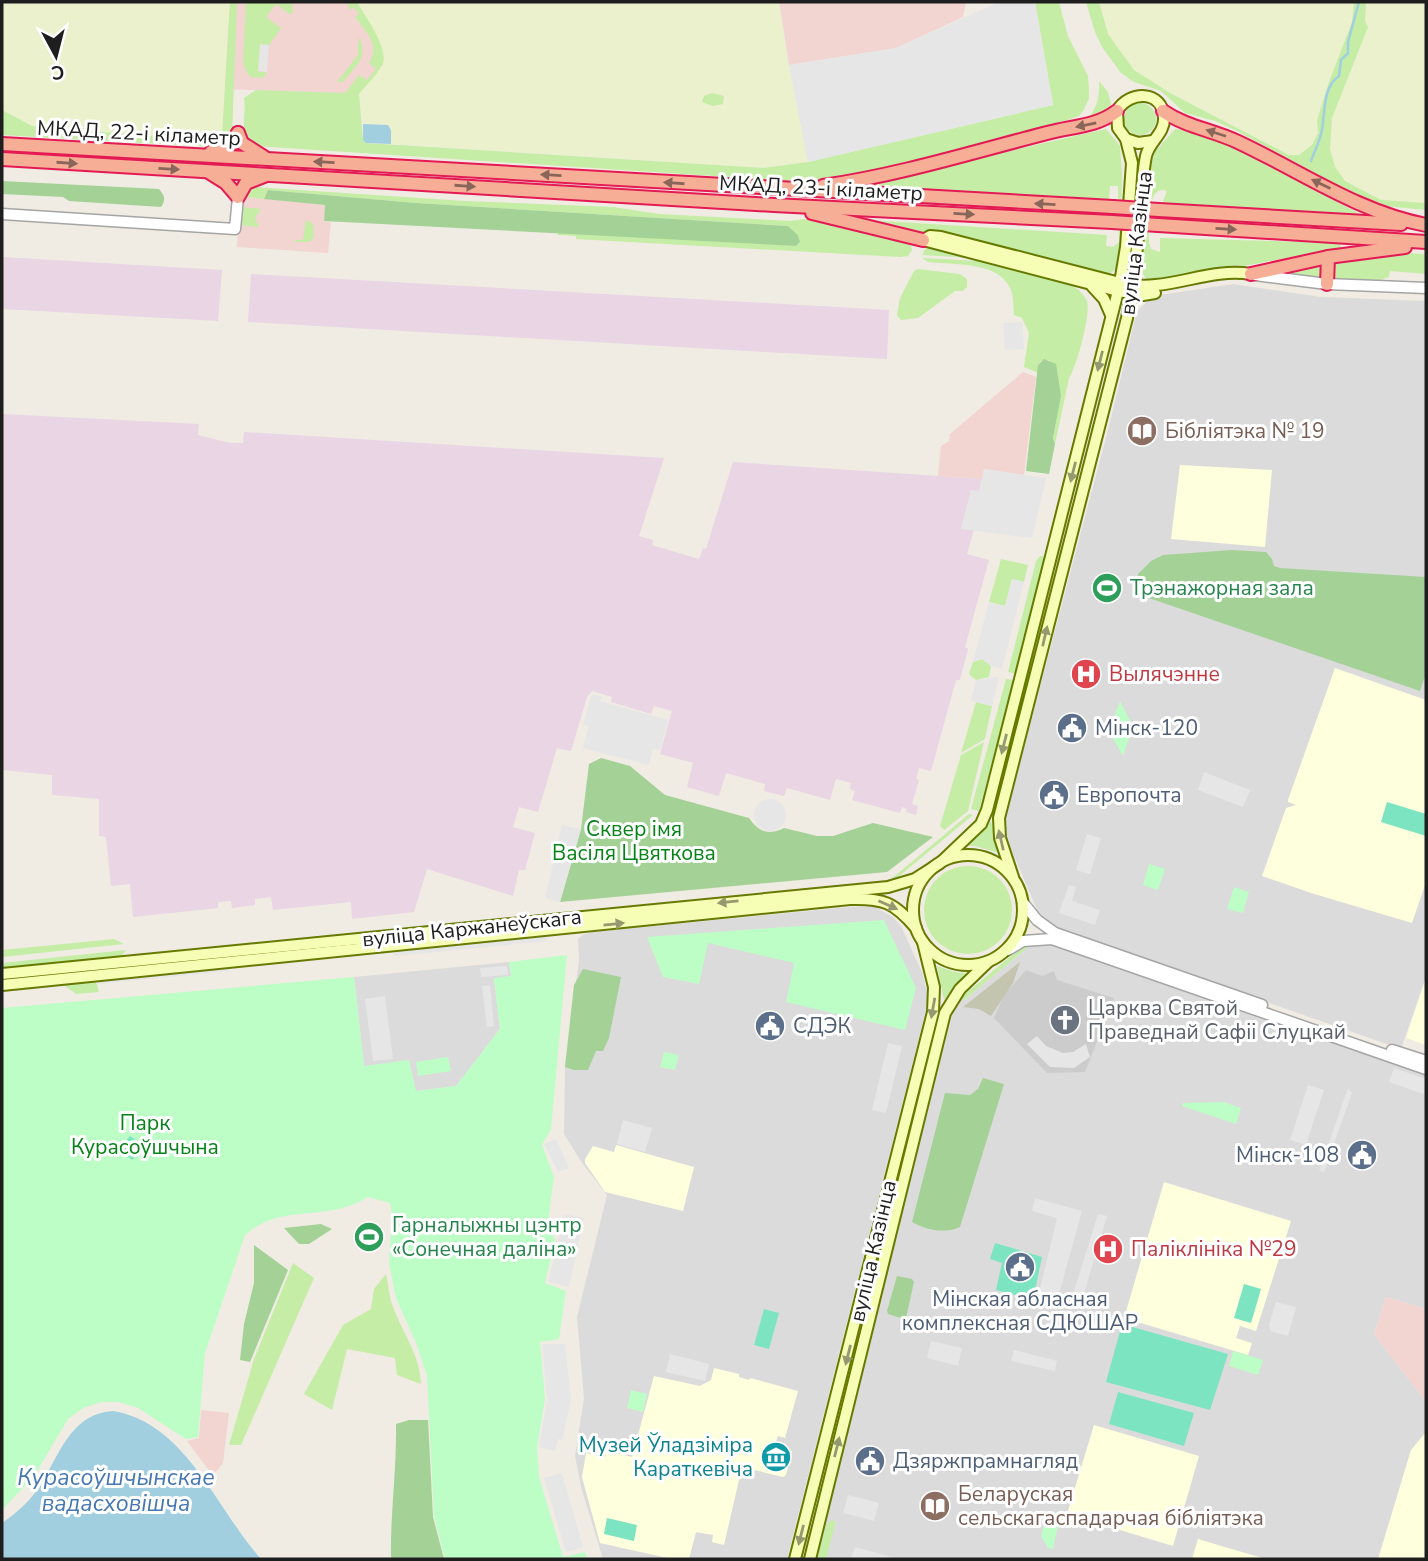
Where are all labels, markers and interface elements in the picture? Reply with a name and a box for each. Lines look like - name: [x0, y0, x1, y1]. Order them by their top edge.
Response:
- north arrow: [21, 21, 91, 91]
- text: С: [50, 58, 66, 86]
- street label: МКАД, 22-і кіламетр: [36, 114, 242, 152]
- one-way arrow: [1075, 120, 1097, 131]
- one-way arrow: [1205, 128, 1226, 138]
- one-way arrow: [56, 157, 78, 168]
- one-way arrow: [313, 157, 335, 168]
- one-way arrow: [158, 164, 180, 175]
- street label: МКАД, 23-і кіламетр: [718, 169, 924, 207]
- street label: вуліца Казінца: [1113, 169, 1159, 317]
- one-way arrow: [540, 170, 562, 181]
- one-way arrow: [663, 177, 685, 188]
- one-way arrow: [1311, 179, 1331, 190]
- one-way arrow: [454, 180, 476, 191]
- one-way arrow: [1034, 198, 1056, 209]
- one-way arrow: [954, 209, 976, 220]
- one-way arrow: [1215, 224, 1237, 235]
- one-way arrow: [1094, 350, 1105, 372]
- library icon: Бібліятэка № 19: [1125, 414, 1159, 448]
- place label: Бібліятэка № 19: [1165, 417, 1325, 445]
- one-way arrow: [1067, 462, 1078, 484]
- sports icon: Трэнажорная зала: [1090, 571, 1124, 605]
- place label: Трэнажорная зала: [1130, 574, 1314, 602]
- one-way arrow: [1040, 625, 1051, 647]
- hospital icon: Вылячэнне: [1069, 657, 1103, 691]
- place label: Вылячэнне: [1109, 660, 1220, 688]
- public building icon: Мінск-120: [1055, 711, 1089, 745]
- place label: Мінск-120: [1095, 714, 1198, 742]
- one-way arrow: [998, 733, 1009, 755]
- public building icon: Европочта: [1037, 778, 1071, 812]
- place label: Европочта: [1077, 781, 1181, 809]
- park label: Сквер імя Васіля Цвяткова: [552, 815, 716, 867]
- one-way arrow: [996, 829, 1007, 851]
- one-way arrow: [716, 897, 738, 908]
- one-way arrow: [878, 899, 899, 910]
- street label: вуліца Каржанеўскага: [361, 903, 583, 953]
- one-way arrow: [604, 919, 626, 930]
- place label: Царква Святой Праведнай Сафіі Слуцкай: [1088, 994, 1346, 1046]
- one-way arrow: [927, 997, 938, 1019]
- church icon: Царква Святой Праведнай Сафіі Слуцкай: [1048, 1003, 1082, 1037]
- public building icon: СДЭК: [753, 1009, 787, 1043]
- place label: СДЭК: [793, 1012, 852, 1040]
- park label: Парк Курасоўшчына: [71, 1109, 219, 1161]
- public building icon: Мінск-108: [1345, 1138, 1379, 1172]
- place label: Мінск-108: [1236, 1141, 1339, 1169]
- street label: вуліца Казінца: [843, 1177, 903, 1325]
- place label: Гарналыжны цэнтр «Сонечная даліна»: [392, 1211, 582, 1263]
- sports icon: Гарналыжны цэнтр «Сонечная даліна»: [352, 1220, 386, 1254]
- hospital icon: Паліклініка №29: [1091, 1232, 1125, 1266]
- place label: Паліклініка №29: [1131, 1235, 1297, 1263]
- public building icon: Мінская абласная комплексная СДЮШАР: [1003, 1250, 1037, 1284]
- place label: Мінская абласная комплексная СДЮШАР: [902, 1285, 1138, 1337]
- one-way arrow: [842, 1344, 853, 1366]
- place label: Музей Ўладзіміра Караткевіча: [579, 1431, 753, 1483]
- one-way arrow: [832, 1436, 843, 1458]
- museum icon: Музей Ўладзіміра Караткевіча: [759, 1440, 793, 1474]
- public building icon: Дзяржпрамнагляд: [853, 1444, 887, 1478]
- place label: Дзяржпрамнагляд: [893, 1447, 1078, 1475]
- water label: Курасоўшчынскае вадасховішча: [17, 1462, 215, 1519]
- place label: Беларуская сельскагаспадарчая бібліятэка: [958, 1480, 1264, 1532]
- library icon: Беларуская сельскагаспадарчая бібліятэка: [918, 1489, 952, 1523]
- one-way arrow: [795, 1524, 806, 1546]

